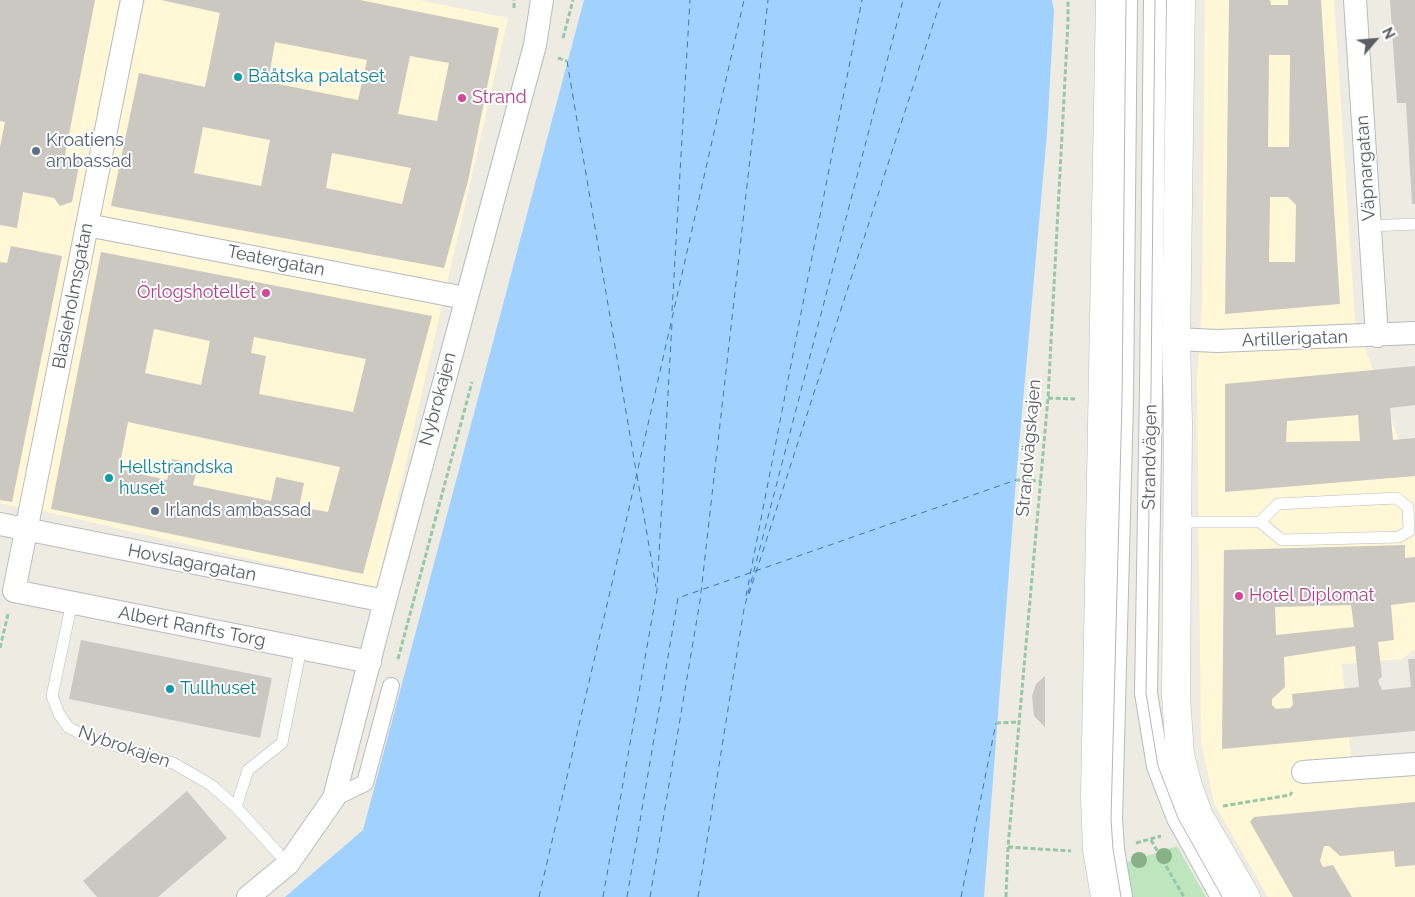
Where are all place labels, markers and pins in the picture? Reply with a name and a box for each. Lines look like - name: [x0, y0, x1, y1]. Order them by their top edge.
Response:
- place label: Bååtska palatset: [248, 66, 385, 88]
- marker: Bååtska palatset: [232, 71, 244, 83]
- place label: Strand: [472, 87, 527, 109]
- marker: Strand: [456, 92, 468, 104]
- place label: Kroatiens ambassad: [46, 130, 132, 172]
- marker: Kroatiens ambassad: [30, 145, 42, 157]
- place label: Örlogshotellet: [137, 282, 256, 304]
- marker: Örlogshotellet: [260, 287, 272, 299]
- place label: Hellstrandska huset: [119, 457, 233, 499]
- marker: Hellstrandska huset: [103, 472, 115, 484]
- place label: Irlands ambassad: [165, 500, 311, 522]
- marker: Irlands ambassad: [149, 505, 161, 517]
- place label: Hotel Diplomat: [1249, 585, 1374, 607]
- marker: Hotel Diplomat: [1233, 590, 1245, 602]
- place label: Tullhuset: [180, 678, 256, 700]
- marker: Tullhuset: [164, 683, 176, 695]

